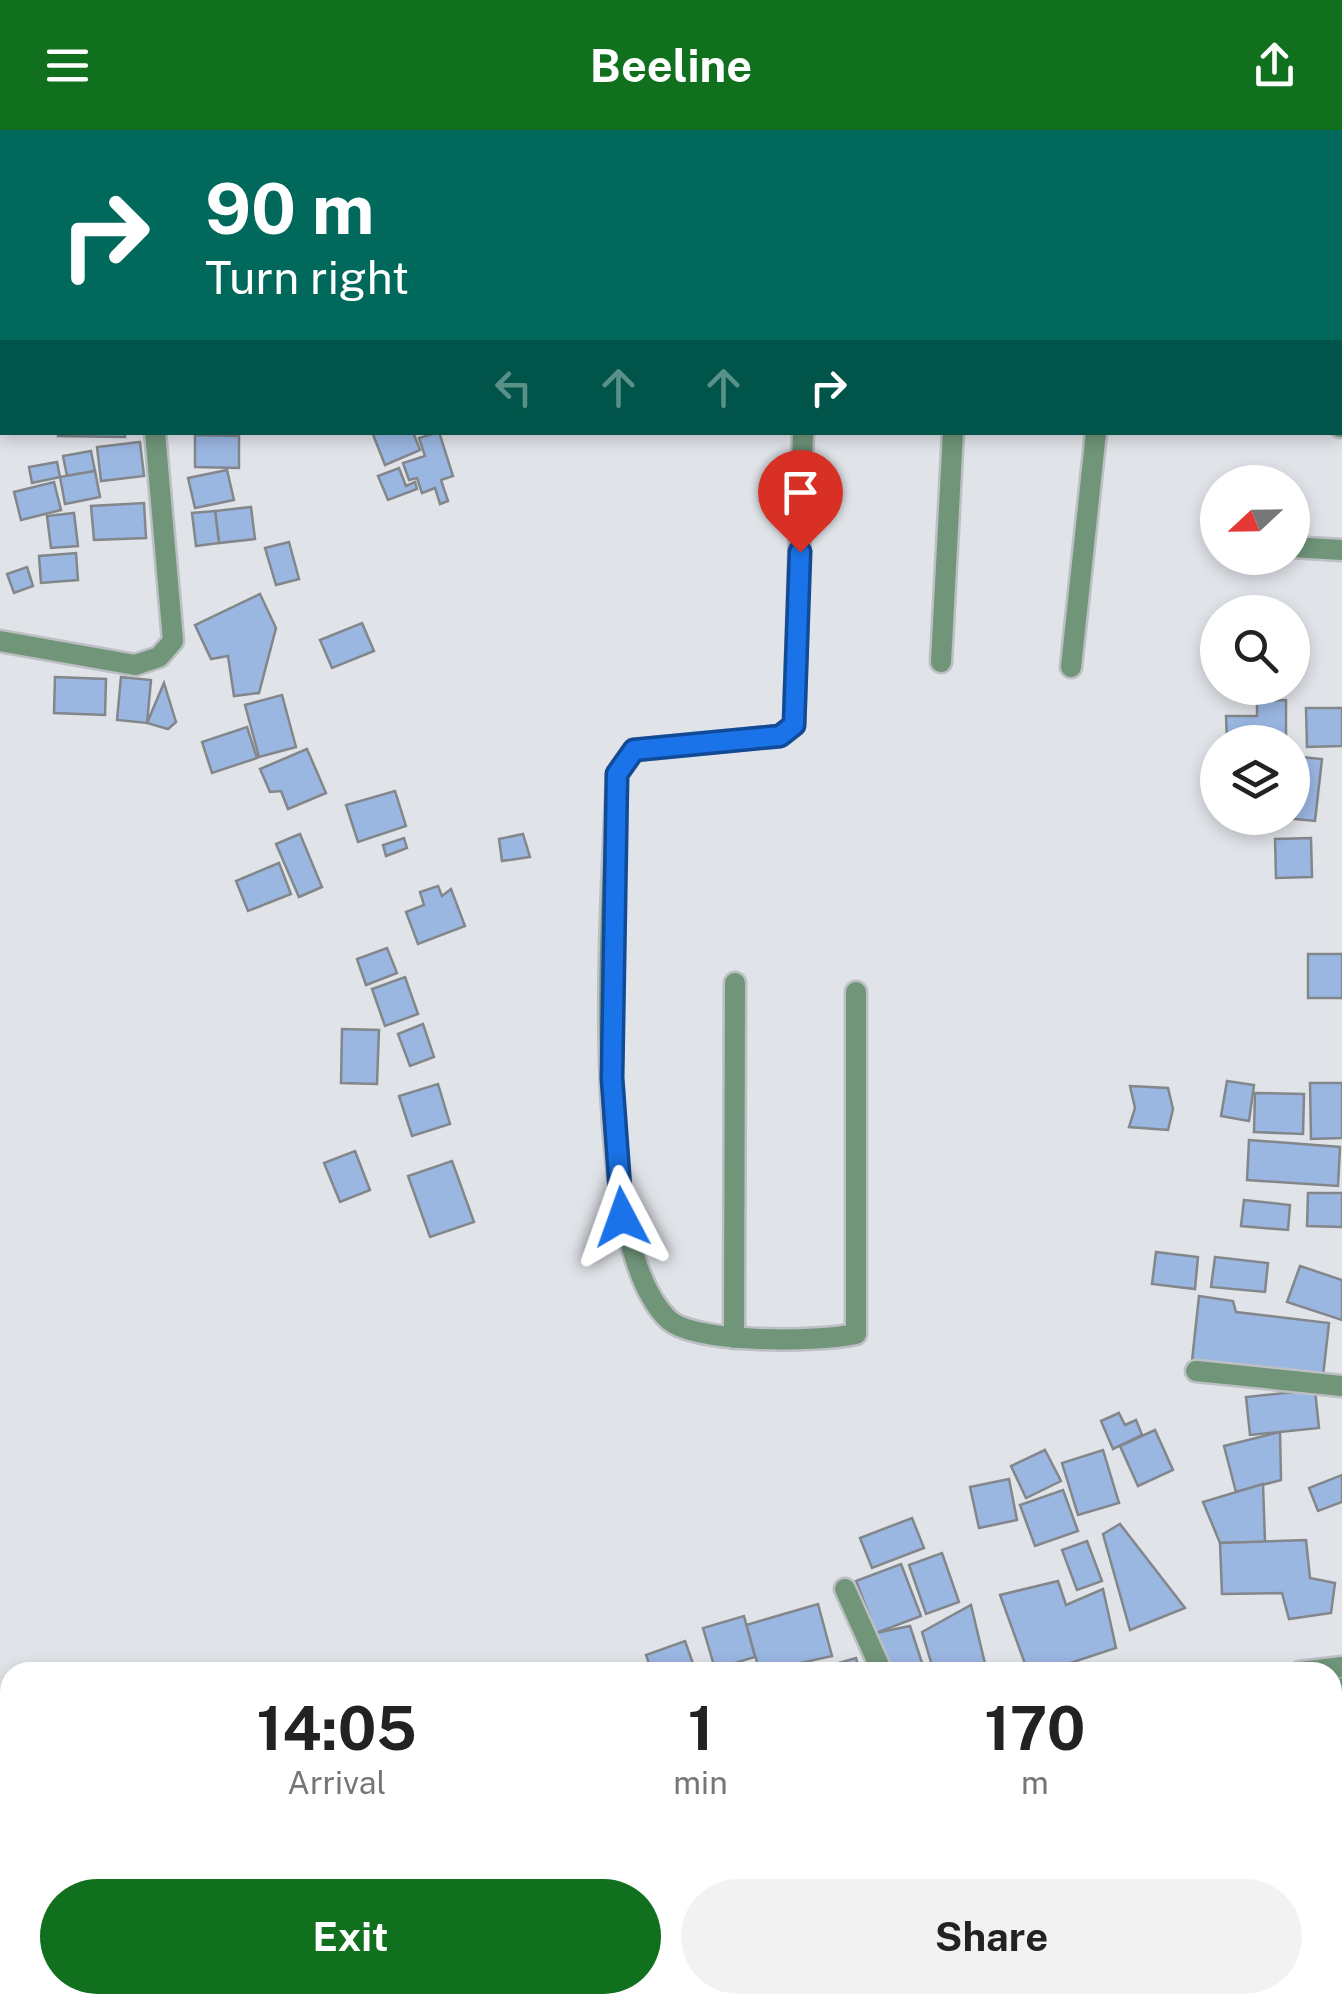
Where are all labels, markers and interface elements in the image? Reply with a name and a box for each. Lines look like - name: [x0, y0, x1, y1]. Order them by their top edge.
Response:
- icon: menu: [40, 38, 95, 93]
- icon: share: [1247, 38, 1302, 93]
- text: Beeline: [590, 39, 752, 92]
- text: 90 m: [205, 167, 375, 250]
- icon: right: [40, 170, 170, 300]
- text: Turn right: [205, 251, 409, 304]
- icon: left: [486, 360, 541, 415]
- icon: ahead: [591, 360, 646, 415]
- icon: ahead: [696, 360, 751, 415]
- icon: right: [801, 360, 856, 415]
- pin: [758, 450, 843, 553]
- icon: arrive: [773, 465, 828, 520]
- north arrow: [1200, 465, 1310, 575]
- map controls: [1200, 465, 1310, 835]
- button: search: [1200, 595, 1310, 705]
- button: layers: [1200, 725, 1310, 835]
- position arrow: [570, 1165, 674, 1269]
- text: 14:05: [256, 1693, 417, 1764]
- text: 1: [688, 1693, 713, 1764]
- text: 170: [984, 1693, 1085, 1764]
- text: Arrival: [287, 1764, 386, 1801]
- text: min: [673, 1764, 728, 1801]
- text: m: [1021, 1764, 1049, 1801]
- button: Exit: [40, 1879, 661, 1994]
- button: Share: [681, 1879, 1302, 1994]

